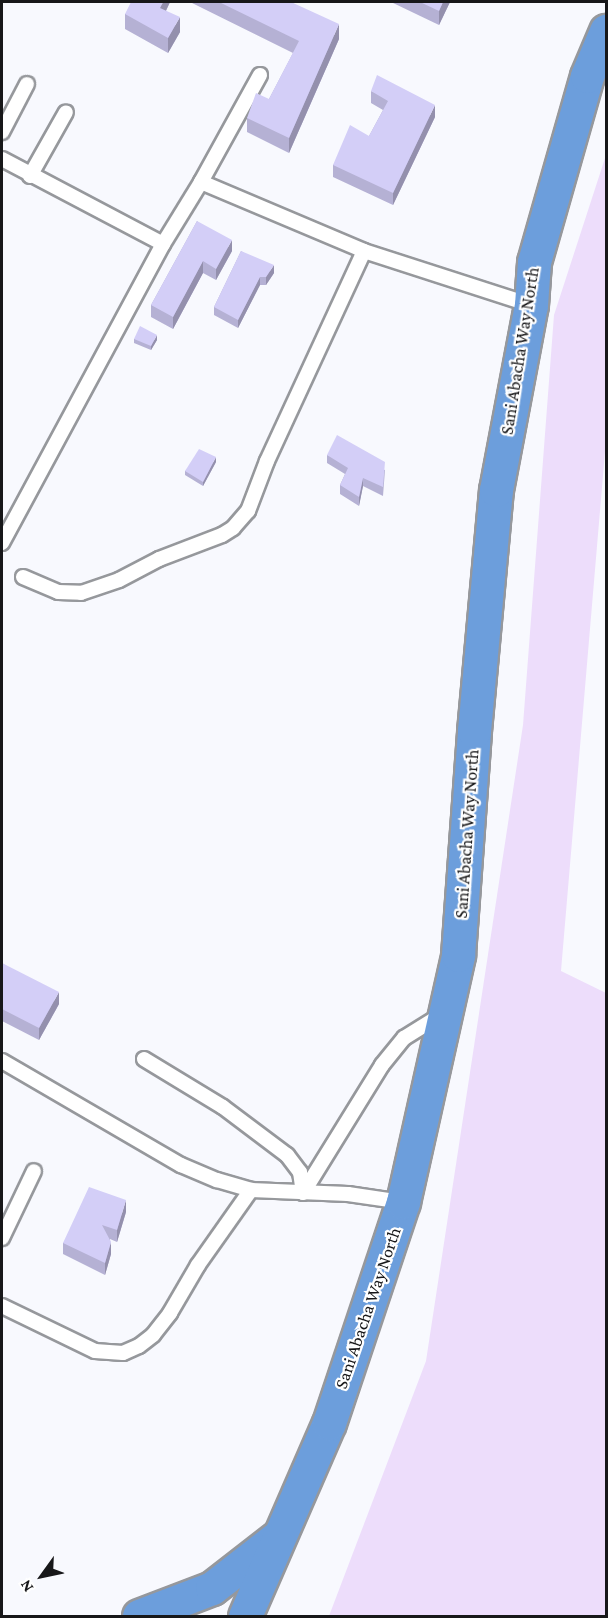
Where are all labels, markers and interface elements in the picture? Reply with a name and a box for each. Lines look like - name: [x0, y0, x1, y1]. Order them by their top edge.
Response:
- street label: Sani Abacha Way North: [496, 266, 544, 436]
- street label: Sani Abacha Way North: [450, 749, 484, 919]
- street label: Sani Abacha Way North: [330, 1224, 406, 1392]
- north arrow: [12, 1546, 72, 1606]
- text: N: [16, 1577, 37, 1595]

